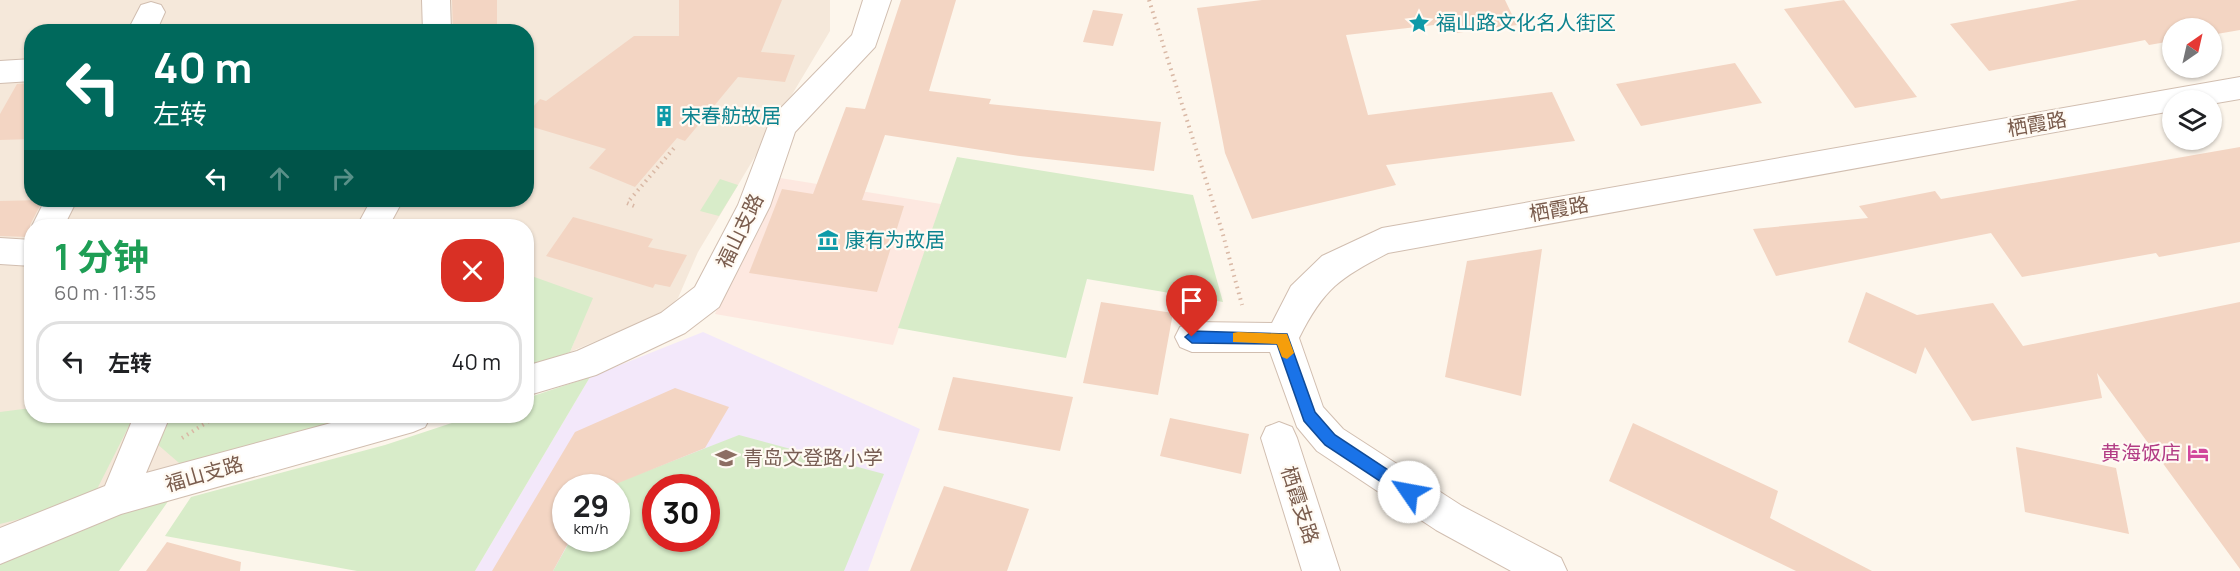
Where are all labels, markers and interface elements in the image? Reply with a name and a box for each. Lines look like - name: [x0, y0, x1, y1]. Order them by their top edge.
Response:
- place label: 福山路文化名人街区: [1436, 9, 1616, 36]
- place icon: 福山路文化名人街区: [1407, 11, 1431, 35]
- north arrow: [2162, 18, 2222, 78]
- map controls: [2162, 18, 2222, 150]
- text: 40 m: [153, 38, 252, 96]
- icon: left: [54, 48, 132, 126]
- button: layers: [2162, 90, 2222, 150]
- text: 左转: [153, 95, 207, 132]
- place label: 宋春舫故居: [681, 102, 781, 129]
- building icon: 宋春舫故居: [652, 104, 676, 128]
- street label: 栖霞路: [2005, 105, 2069, 142]
- icon: left: [200, 162, 233, 195]
- icon: ahead: [263, 162, 296, 195]
- icon: right: [326, 162, 359, 195]
- street label: 福山支路: [710, 189, 769, 273]
- street label: 栖霞路: [1527, 190, 1591, 227]
- place label: 康有为故居: [845, 226, 945, 253]
- museum icon: 康有为故居: [816, 228, 840, 252]
- text: 1 分钟: [54, 232, 149, 281]
- button: close: [441, 239, 504, 302]
- pin: [1166, 275, 1217, 337]
- text: 60 m · 11:35: [54, 279, 156, 306]
- icon: arrive: [1175, 284, 1208, 317]
- icon: left: [57, 345, 90, 378]
- text: 40 m: [452, 347, 501, 377]
- text: 左转: [108, 348, 152, 378]
- place label: 黄海饭店: [2101, 439, 2181, 466]
- hotel icon: 黄海饭店: [2186, 441, 2210, 465]
- place label: 青岛文登路小学: [743, 444, 883, 471]
- school or university icon: 青岛文登路小学: [714, 446, 738, 470]
- street label: 福山支路: [162, 450, 246, 498]
- position arrow: [1377, 460, 1441, 524]
- street label: 栖霞支路: [1275, 463, 1326, 547]
- speed limit sign: 30: [642, 474, 720, 552]
- text: 29: [573, 485, 609, 526]
- text: km/h: [574, 518, 608, 539]

